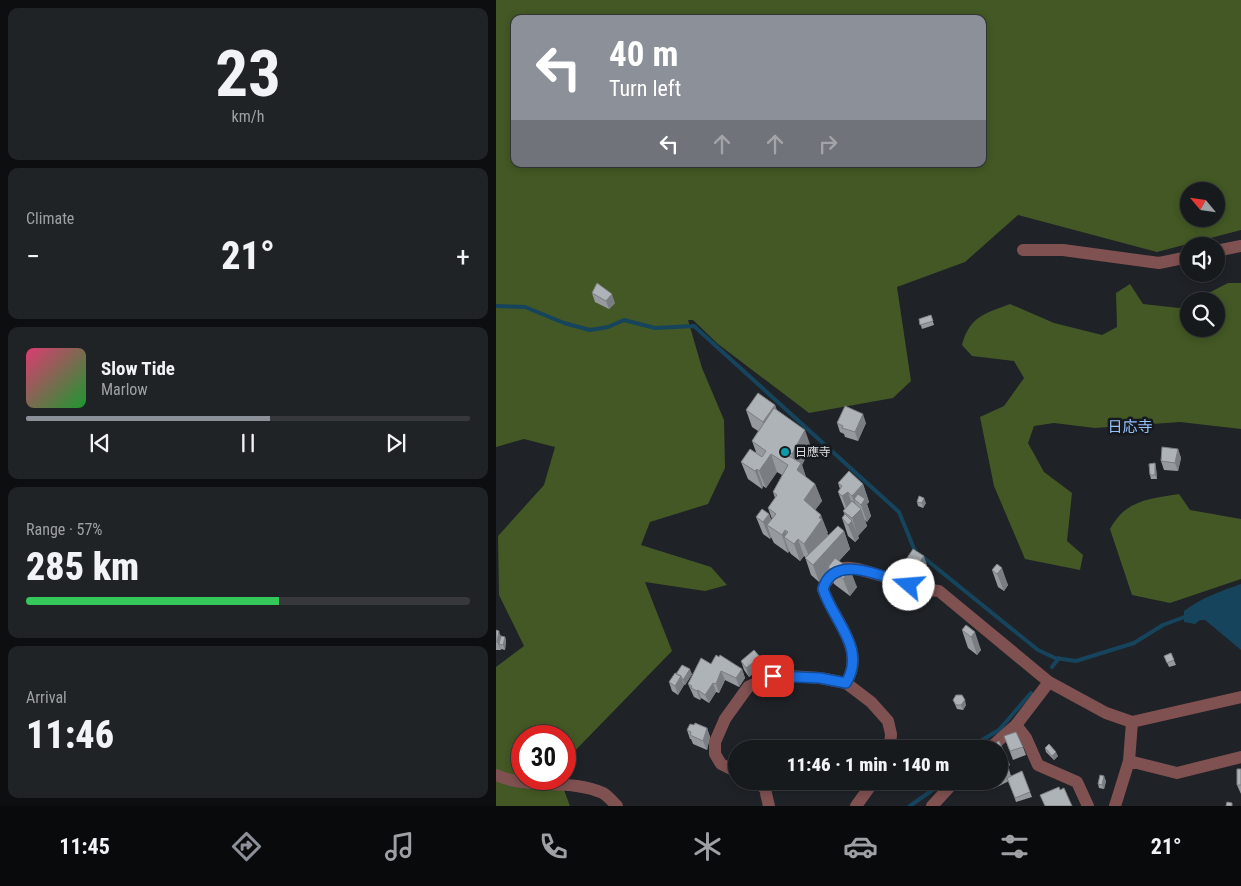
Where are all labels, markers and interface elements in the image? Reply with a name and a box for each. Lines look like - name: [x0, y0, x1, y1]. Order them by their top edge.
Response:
- text: 40 m: [609, 34, 678, 75]
- icon: left: [526, 35, 591, 100]
- text: 23: [215, 36, 281, 112]
- text: Turn left: [609, 76, 681, 101]
- text: km/h: [232, 107, 264, 126]
- icon: left: [655, 130, 683, 158]
- icon: ahead: [708, 130, 736, 158]
- icon: ahead: [761, 130, 789, 158]
- icon: right: [814, 130, 842, 158]
- north arrow: [1180, 182, 1225, 228]
- map controls: [1180, 182, 1225, 337]
- text: Climate: [26, 209, 74, 228]
- text: 21°: [221, 234, 275, 278]
- button: sound: [1180, 237, 1225, 282]
- text: −: [26, 240, 40, 273]
- text: +: [456, 240, 470, 273]
- button: search: [1180, 292, 1225, 337]
- text: Slow Tide: [101, 357, 175, 380]
- text: Marlow: [101, 380, 148, 399]
- district label: 日応寺: [1107, 418, 1153, 436]
- icon: previous: [86, 429, 114, 457]
- icon: pause: [234, 429, 262, 457]
- icon: next: [382, 429, 410, 457]
- place label: 日應寺: [795, 445, 831, 459]
- marker: 日應寺: [779, 446, 791, 458]
- text: Range · 57%: [26, 520, 102, 539]
- text: 285 km: [26, 545, 139, 589]
- position arrow: [882, 558, 934, 610]
- pin: [752, 655, 794, 697]
- icon: arrive: [759, 662, 787, 690]
- text: Arrival: [26, 688, 67, 707]
- text: 11:46: [26, 713, 114, 757]
- speed limit sign: 30: [511, 725, 576, 790]
- text: 11:46 · 1 min · 140 m: [787, 753, 949, 776]
- icon: directions: [229, 829, 264, 864]
- icon: music: [382, 829, 417, 864]
- icon: phone: [536, 829, 571, 864]
- icon: climate: [690, 829, 725, 864]
- icon: car: [843, 829, 878, 864]
- icon: filters: [997, 829, 1032, 864]
- text: 11:45: [59, 834, 110, 859]
- text: 21°: [1151, 834, 1182, 859]

